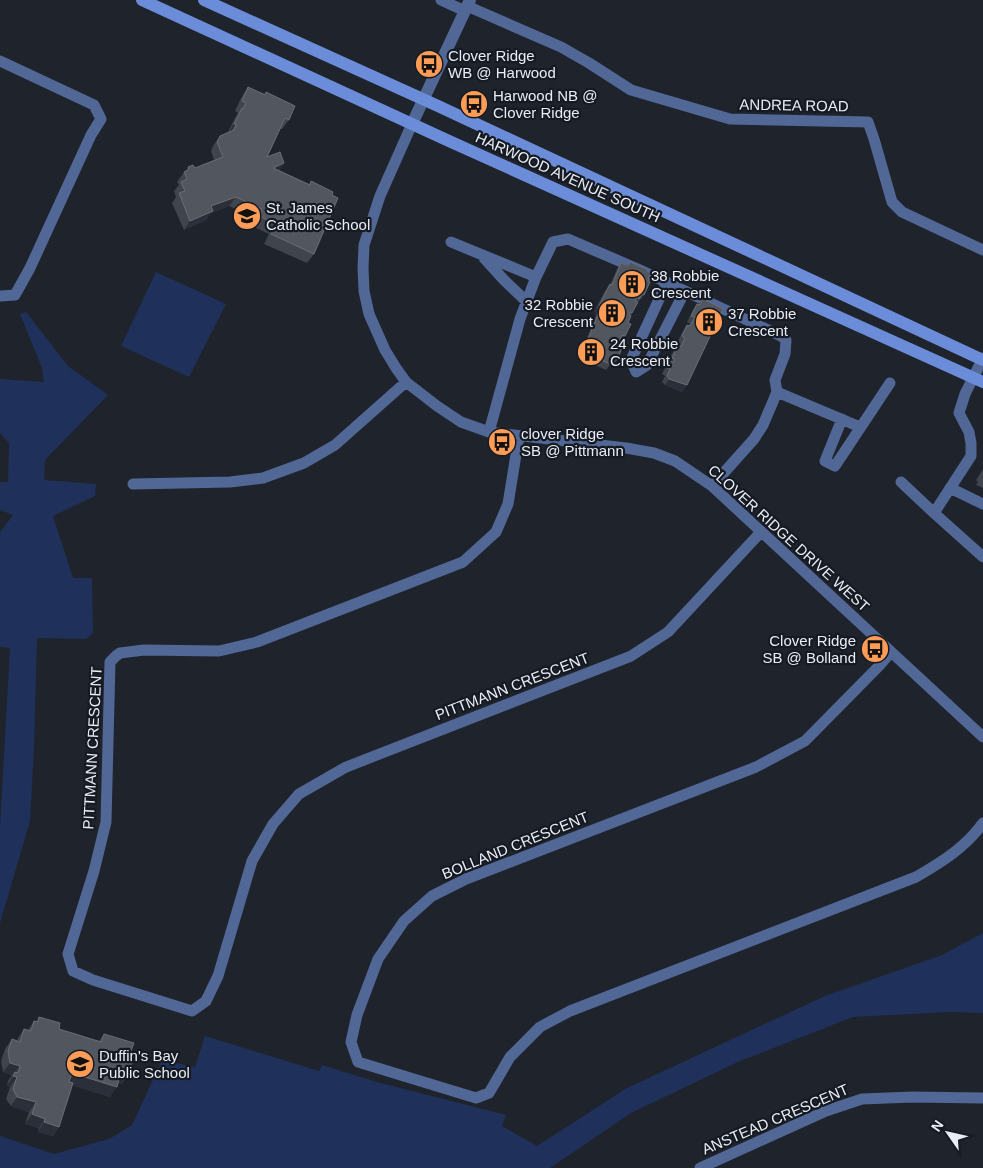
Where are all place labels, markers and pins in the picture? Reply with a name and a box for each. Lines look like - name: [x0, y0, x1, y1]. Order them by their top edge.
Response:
- place label: Clover Ridge WB @ Harwood: [448, 47, 556, 81]
- bus stop icon: Clover Ridge WB @ Harwood: [414, 49, 444, 79]
- place label: Harwood NB @ Clover Ridge: [493, 87, 597, 121]
- bus stop icon: Harwood NB @ Clover Ridge: [459, 89, 489, 119]
- place label: St. James Catholic School: [266, 199, 370, 233]
- school or university icon: St. James Catholic School: [232, 201, 262, 231]
- place label: 38 Robbie Crescent: [651, 267, 719, 301]
- building icon: 38 Robbie Crescent: [617, 269, 647, 299]
- place label: 32 Robbie Crescent: [525, 296, 594, 330]
- building icon: 32 Robbie Crescent: [597, 298, 627, 328]
- place label: 37 Robbie Crescent: [728, 305, 796, 339]
- building icon: 37 Robbie Crescent: [694, 307, 724, 337]
- place label: 24 Robbie Crescent: [610, 335, 678, 369]
- building icon: 24 Robbie Crescent: [576, 337, 606, 367]
- place label: clover Ridge SB @ Pittmann: [521, 425, 624, 459]
- bus stop icon: clover Ridge SB @ Pittmann: [487, 427, 517, 457]
- place label: Clover Ridge SB @ Bolland: [762, 632, 856, 666]
- bus stop icon: Clover Ridge SB @ Bolland: [860, 634, 890, 664]
- place label: Duffin's Bay Public School: [99, 1047, 190, 1081]
- school or university icon: Duffin's Bay Public School: [65, 1049, 95, 1079]

